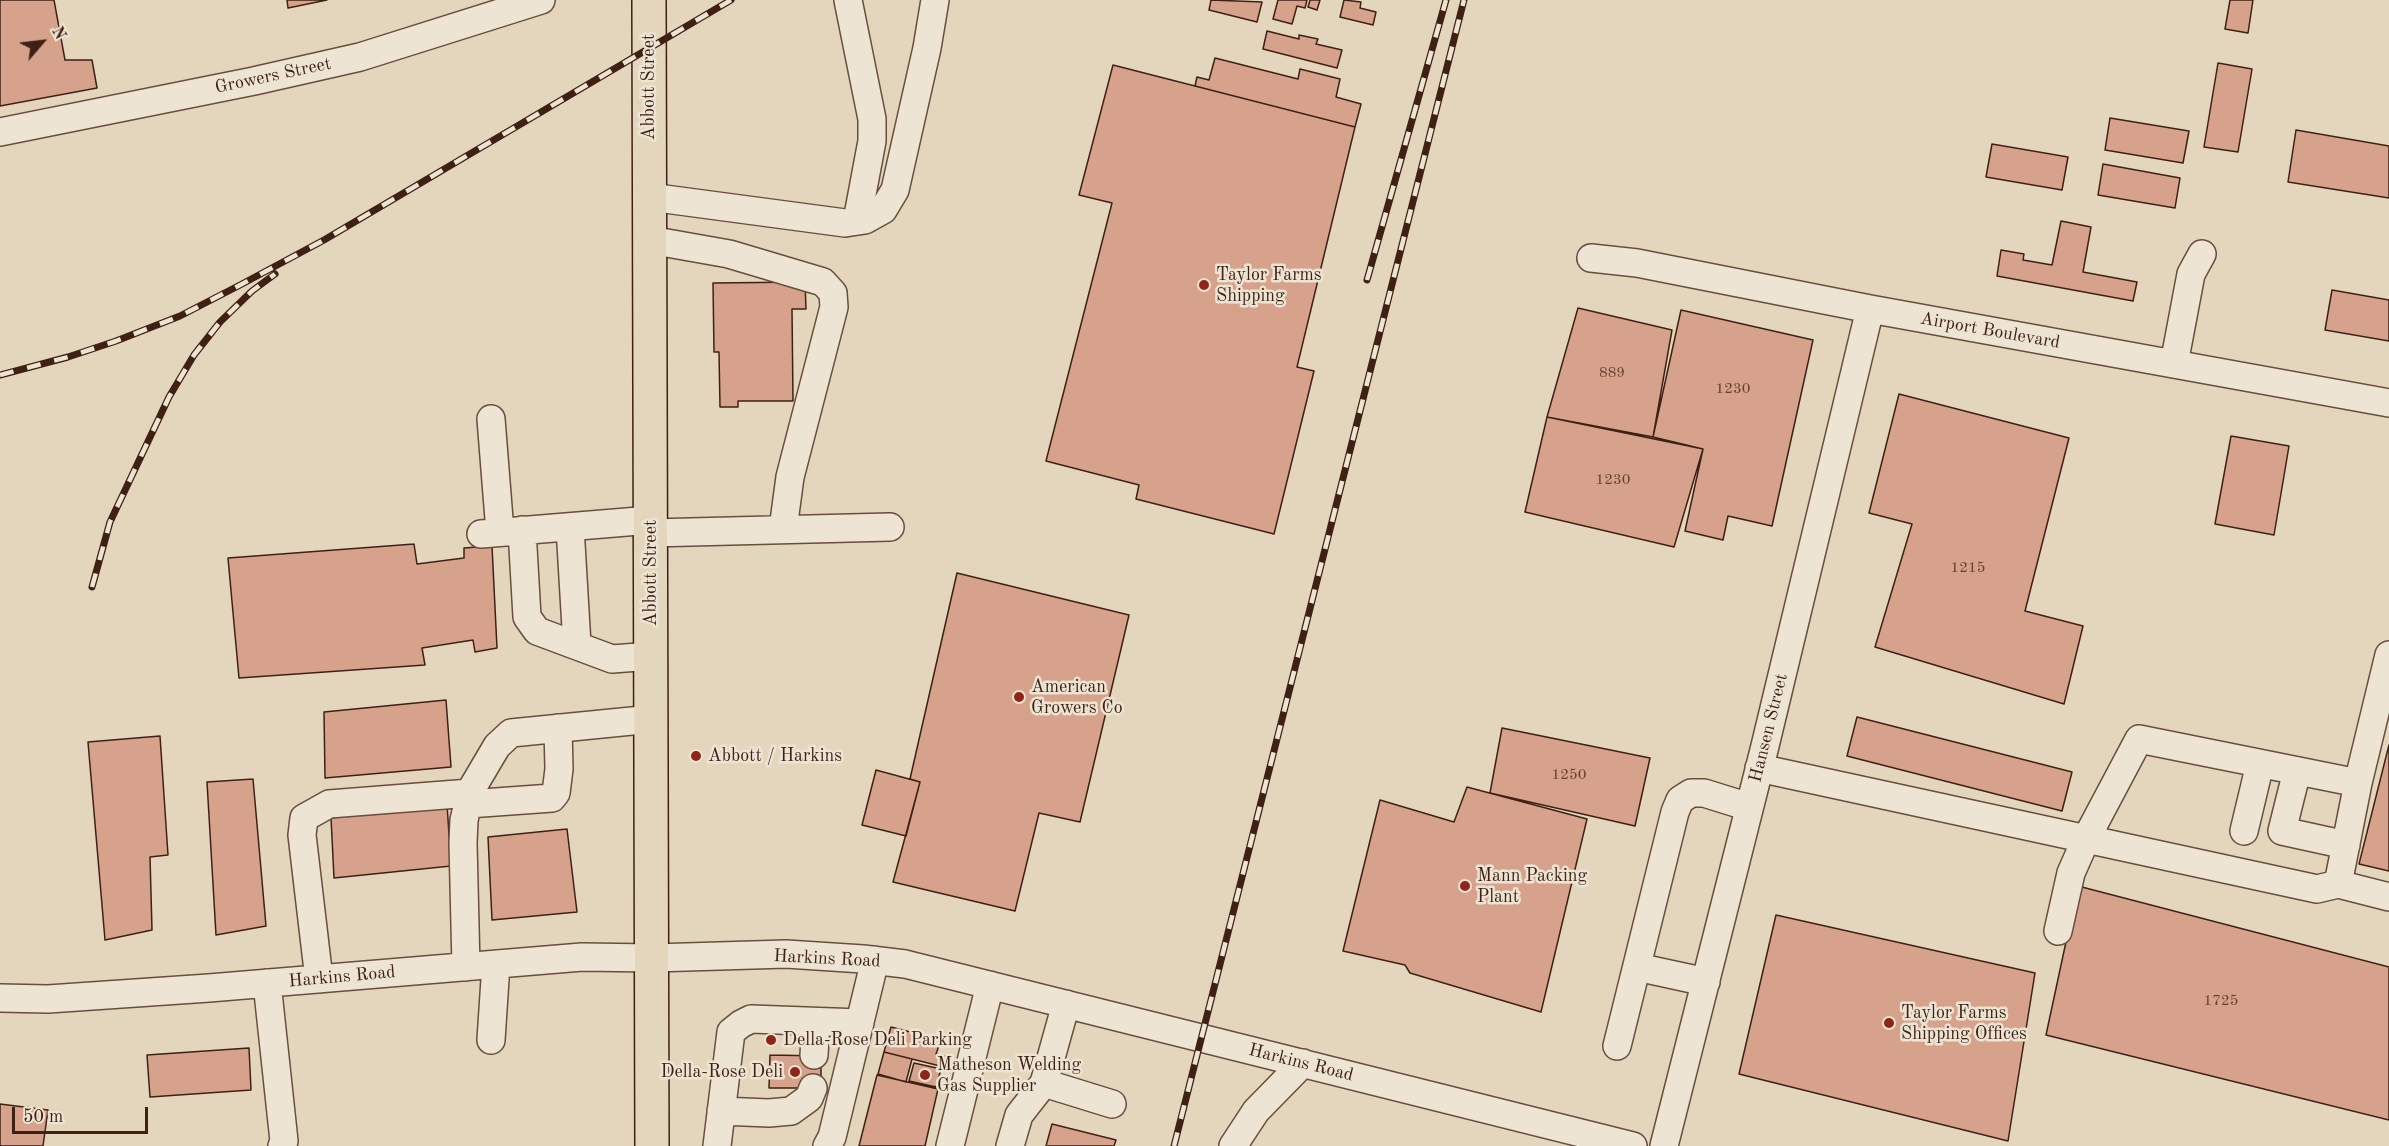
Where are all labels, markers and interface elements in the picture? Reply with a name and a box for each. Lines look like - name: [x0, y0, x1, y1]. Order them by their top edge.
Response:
- north arrow: [12, 12, 72, 72]
- text: N: [48, 24, 68, 43]
- street label: Abbott Street: [638, 34, 660, 140]
- street label: Growers Street: [213, 53, 333, 99]
- place label: Taylor Farms Shipping: [1216, 264, 1322, 306]
- marker: Taylor Farms Shipping: [1197, 278, 1211, 292]
- street label: Airport Boulevard: [1918, 308, 2062, 354]
- house number: 889: [1599, 364, 1625, 382]
- house number: 1230: [1716, 380, 1750, 398]
- house number: 1230: [1596, 471, 1630, 489]
- street label: Abbott Street: [640, 520, 662, 626]
- house number: 1215: [1951, 559, 1985, 577]
- street label: Hansen Street: [1745, 671, 1793, 785]
- place label: American Growers Co: [1031, 676, 1123, 718]
- marker: American Growers Co: [1012, 690, 1026, 704]
- place label: Abbott / Harkins: [708, 745, 842, 767]
- marker: Abbott / Harkins: [689, 749, 703, 763]
- house number: 1250: [1552, 766, 1586, 784]
- place label: Mann Packing Plant: [1477, 865, 1587, 908]
- marker: Mann Packing Plant: [1458, 879, 1472, 893]
- street label: Harkins Road: [773, 945, 881, 973]
- street label: Harkins Road: [288, 962, 396, 992]
- house number: 1725: [2204, 992, 2238, 1010]
- place label: Taylor Farms Shipping Offices: [1901, 1002, 2027, 1044]
- marker: Taylor Farms Shipping Offices: [1882, 1016, 1896, 1030]
- place label: Della-Rose Deli Parking: [783, 1029, 972, 1051]
- marker: Della-Rose Deli Parking: [764, 1033, 778, 1047]
- street label: Harkins Road: [1246, 1040, 1356, 1086]
- place label: Matheson Welding Gas Supplier: [937, 1054, 1081, 1096]
- place label: Della-Rose Deli: [660, 1061, 783, 1083]
- marker: Della-Rose Deli: [788, 1065, 802, 1079]
- marker: Matheson Welding Gas Supplier: [918, 1068, 932, 1082]
- scale bar: [15, 1095, 152, 1133]
- text: 50 m: [23, 1108, 63, 1126]

